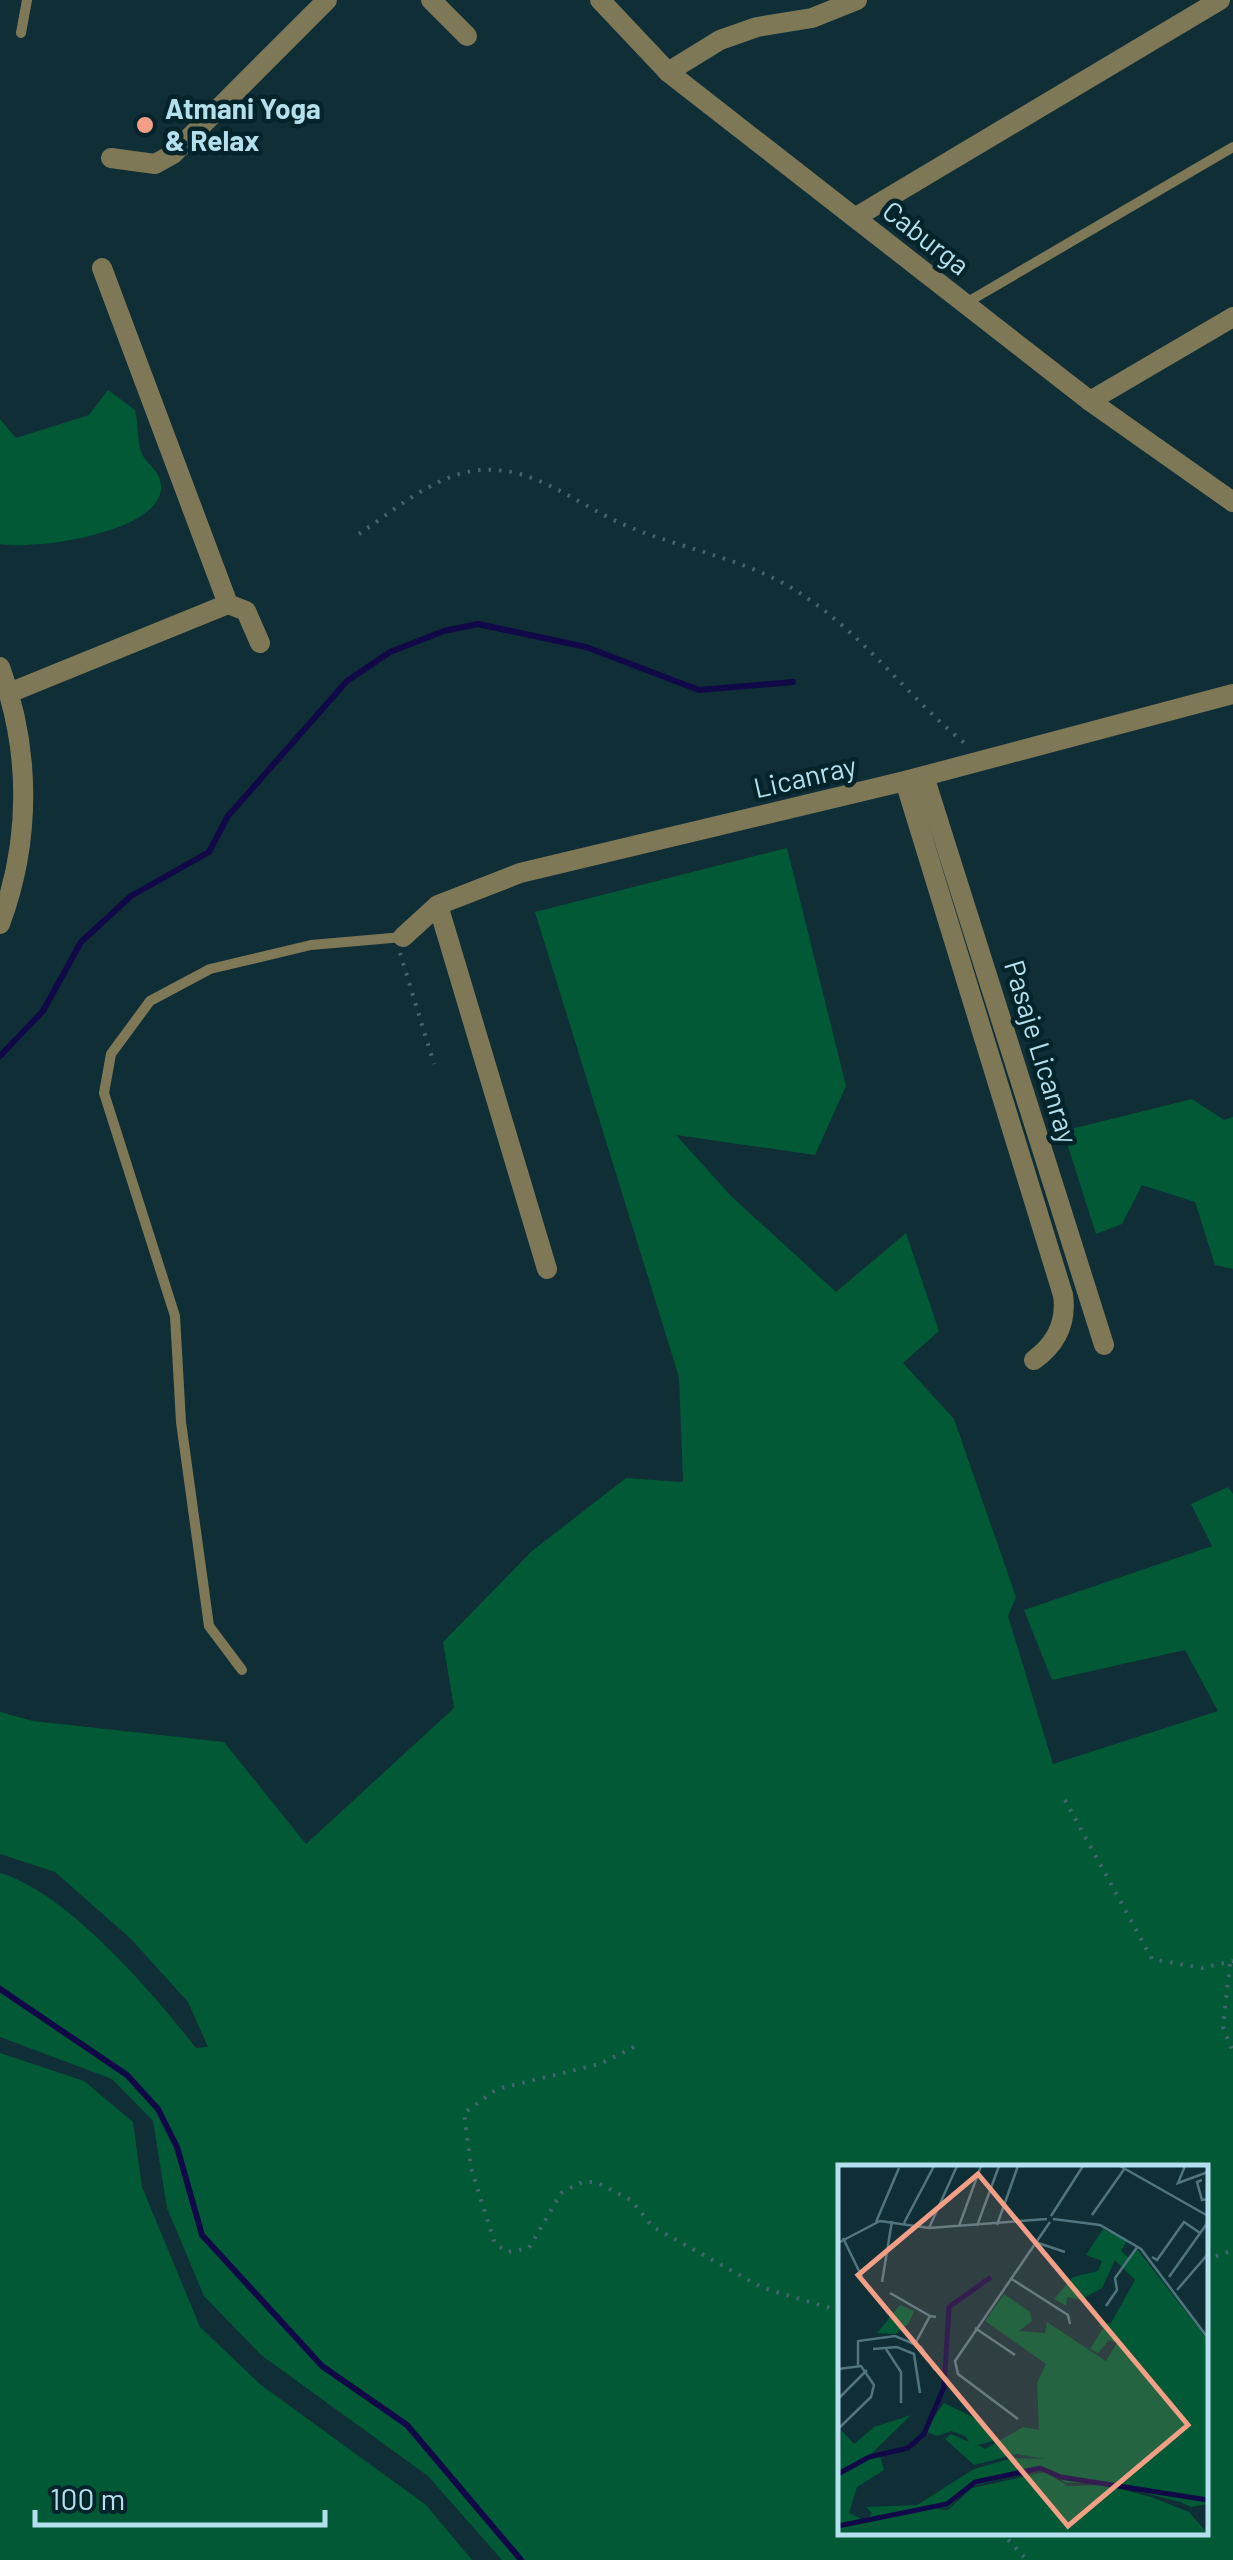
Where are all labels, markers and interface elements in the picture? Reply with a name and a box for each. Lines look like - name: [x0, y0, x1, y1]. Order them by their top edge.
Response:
- place label: Atmani Yoga & Relax: [165, 91, 321, 157]
- marker: Atmani Yoga & Relax: [134, 114, 156, 136]
- street label: Caburga: [877, 193, 977, 282]
- street label: Licanray: [750, 748, 859, 804]
- street label: Pasaje Licanray: [998, 956, 1086, 1148]
- inset map: [838, 2165, 1208, 2535]
- scale bar: [35, 2465, 325, 2527]
- text: 100 m: [50, 2480, 125, 2516]

